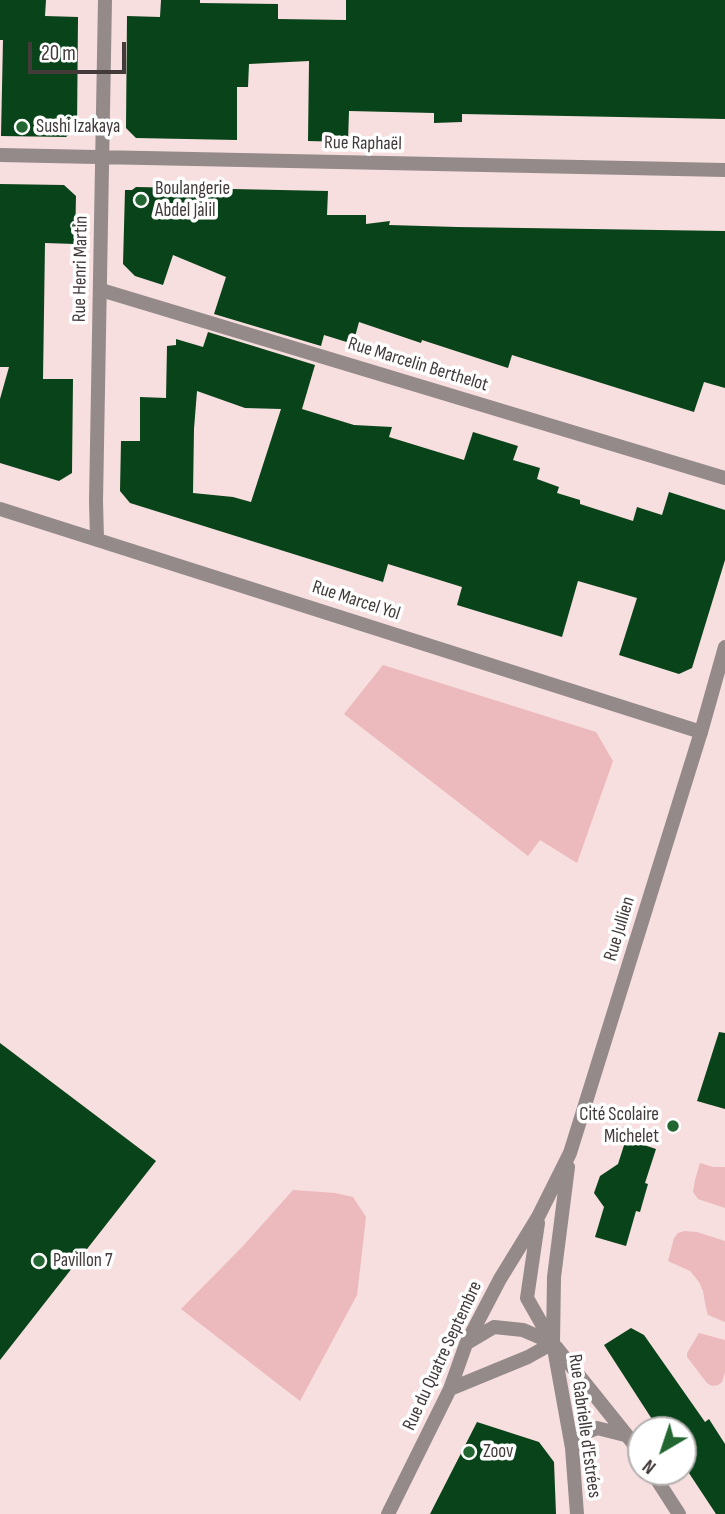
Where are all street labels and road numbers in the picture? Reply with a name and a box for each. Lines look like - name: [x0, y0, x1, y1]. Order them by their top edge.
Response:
- street label: Rue Raphaël: [324, 132, 402, 156]
- street label: Rue Henri Martin: [69, 216, 93, 322]
- street label: Rue Marcelin Berthelot: [345, 333, 491, 397]
- street label: Rue Marcel Yol: [309, 576, 403, 626]
- street label: Rue Jullien: [599, 894, 641, 964]
- street label: Rue du Quatre Septembre: [398, 1278, 488, 1434]
- street label: Rue Gabrielle d'Estrées: [563, 1353, 605, 1499]

